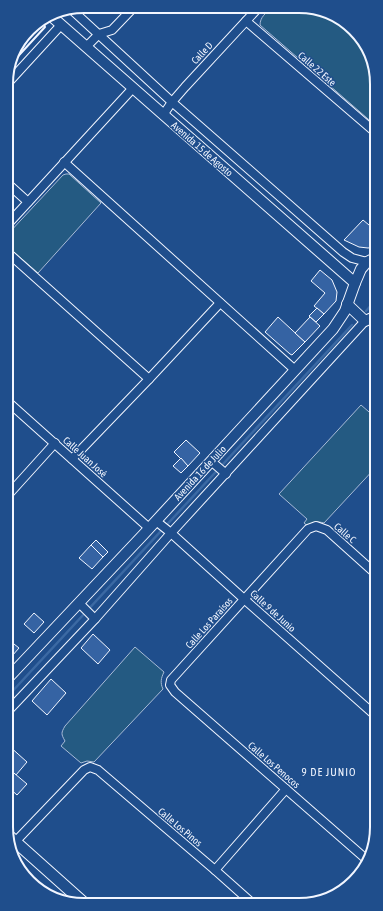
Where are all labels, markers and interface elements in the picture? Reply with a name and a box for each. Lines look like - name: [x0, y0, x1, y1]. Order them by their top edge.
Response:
- street label: Calle D: [189, 40, 215, 66]
- street label: Calle 22 Este: [296, 50, 338, 89]
- street label: Avenida 15 de Agosto: [169, 119, 235, 179]
- street label: Calle Juan José: [61, 434, 110, 480]
- street label: Avenida 16 de Julio: [172, 443, 228, 503]
- street label: Calle C: [332, 521, 358, 546]
- street label: Calle 9 de Junio: [248, 588, 298, 634]
- street label: Calle Los Paraísos: [183, 595, 235, 651]
- street label: Calle Los Penocos: [246, 740, 302, 791]
- district label: 9 DE JUNIO: [302, 766, 356, 778]
- street label: Calle Los Pinos: [156, 805, 205, 849]

